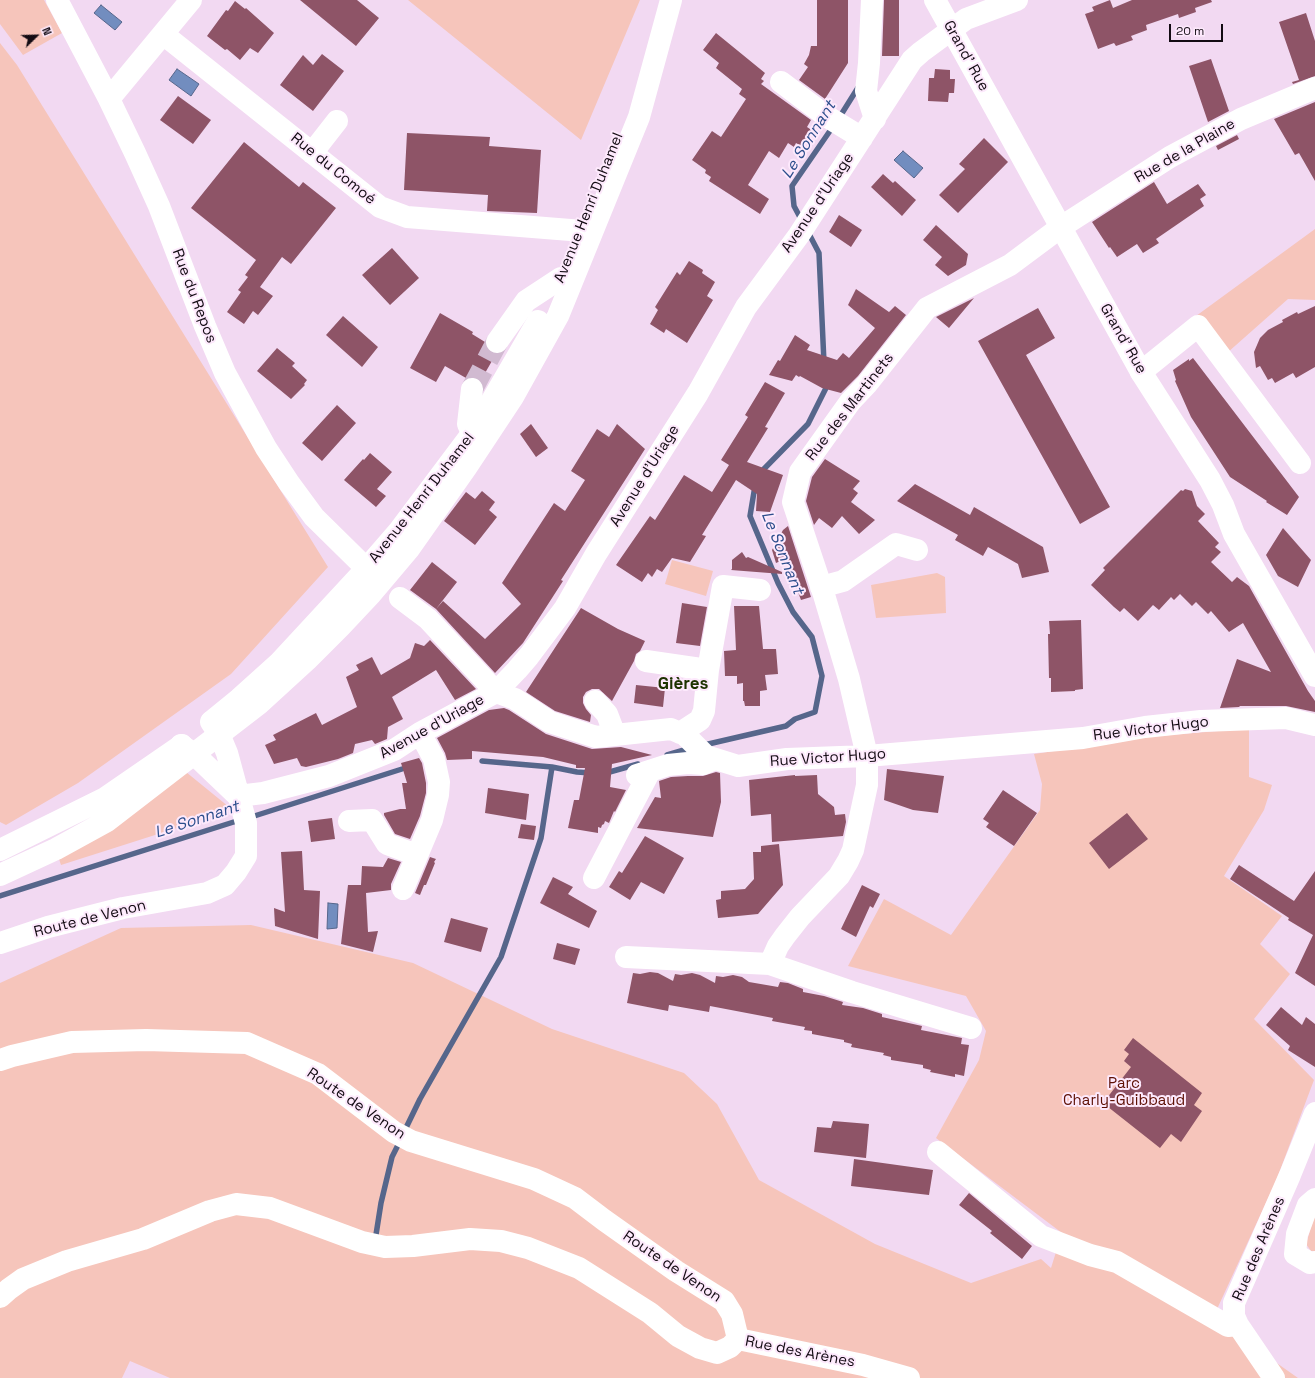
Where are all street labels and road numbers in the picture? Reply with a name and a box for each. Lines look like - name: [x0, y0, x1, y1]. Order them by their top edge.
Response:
- street label: Grand' Rue: [939, 18, 993, 94]
- street label: Rue de la Plaine: [1132, 115, 1238, 187]
- street label: Rue du Comoé: [287, 129, 379, 209]
- street label: Avenue Henri Duhamel: [551, 130, 627, 286]
- street label: Avenue d'Uriage: [778, 150, 858, 256]
- street label: Rue du Repos: [168, 246, 220, 346]
- street label: Grand' Rue: [1096, 301, 1150, 377]
- street label: Rue des Martinets: [802, 349, 898, 465]
- street label: Avenue d'Uriage: [606, 422, 684, 530]
- street label: Avenue Henri Duhamel: [366, 429, 478, 567]
- street label: Avenue d'Uriage: [377, 691, 487, 763]
- street label: Rue Victor Hugo: [1092, 713, 1210, 745]
- street label: Rue Victor Hugo: [769, 745, 887, 771]
- street label: Route de Venon: [32, 896, 148, 942]
- street label: Route de Venon: [303, 1064, 409, 1144]
- street label: Rue des Arènes: [1229, 1194, 1289, 1304]
- street label: Route de Venon: [619, 1227, 725, 1307]
- street label: Rue des Arènes: [744, 1333, 856, 1371]

